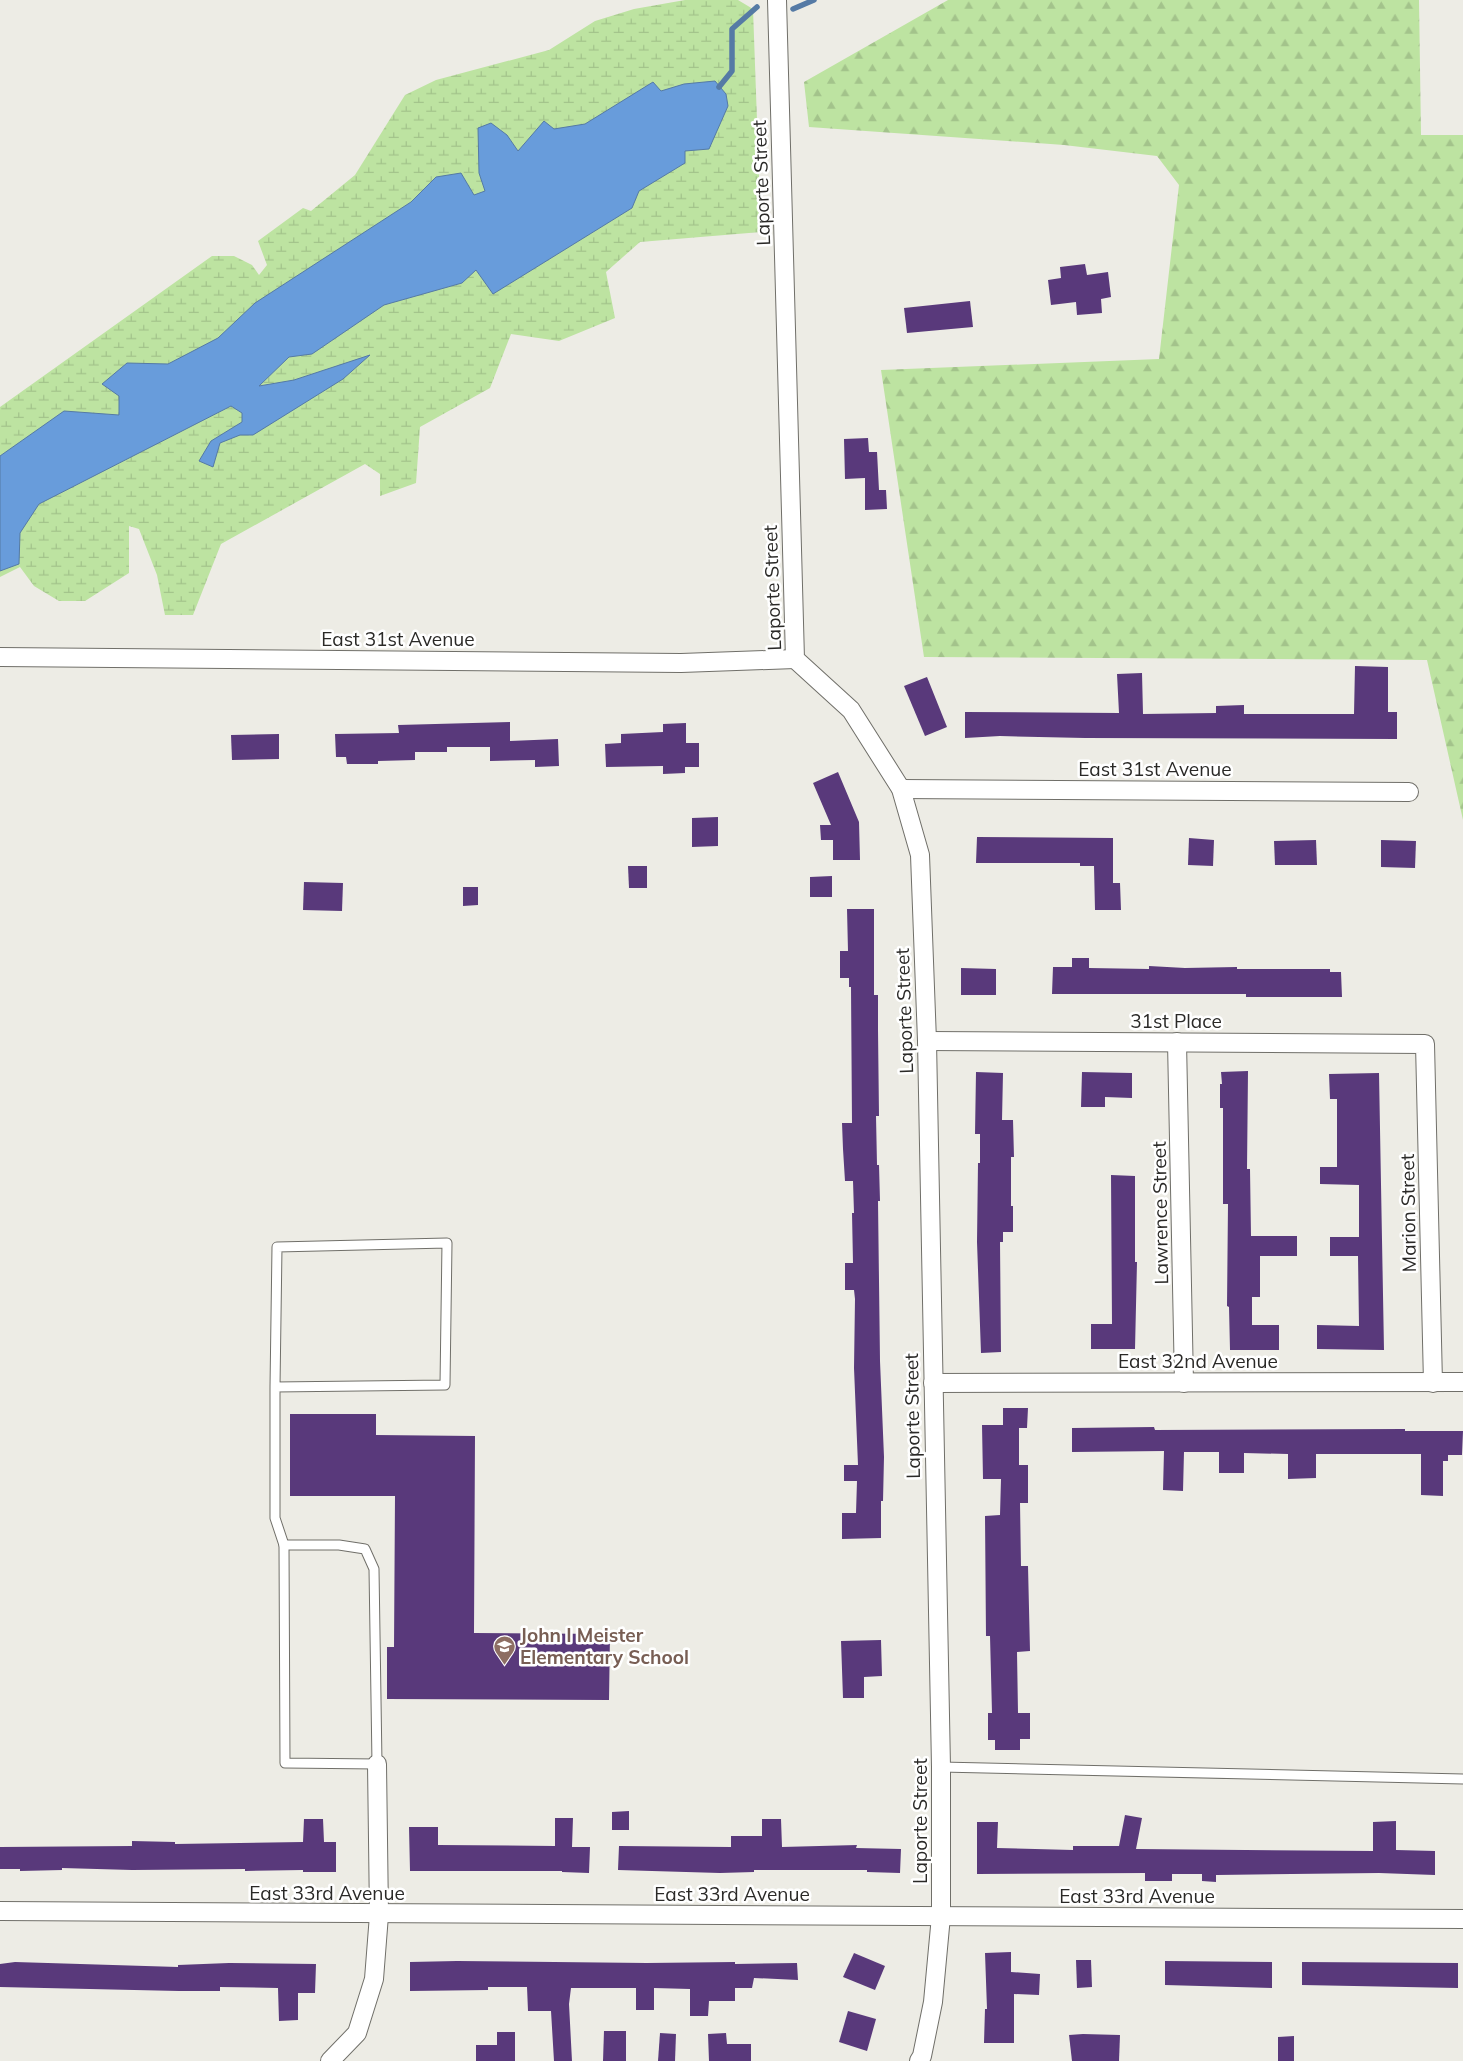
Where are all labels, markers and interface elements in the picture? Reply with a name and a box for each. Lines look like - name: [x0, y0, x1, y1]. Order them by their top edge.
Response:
- street label: Laporte Street: [747, 119, 775, 246]
- street label: Laporte Street: [758, 524, 786, 651]
- street label: East 31st Avenue: [321, 627, 475, 651]
- street label: East 31st Avenue: [1078, 757, 1232, 781]
- street label: Laporte Street: [890, 947, 918, 1074]
- street label: 31st Place: [1130, 1009, 1222, 1033]
- street label: Lawrence Street: [1147, 1141, 1173, 1285]
- street label: Marion Street: [1395, 1153, 1421, 1273]
- street label: East 32nd Avenue: [1118, 1349, 1278, 1373]
- street label: Laporte Street: [899, 1353, 925, 1479]
- place label: John I Meister Elementary School: [520, 1623, 689, 1669]
- school or university icon: John I Meister Elementary School: [492, 1634, 516, 1665]
- street label: Laporte Street: [908, 1758, 932, 1884]
- street label: East 33rd Avenue: [249, 1881, 405, 1905]
- street label: East 33rd Avenue: [654, 1882, 810, 1906]
- street label: East 33rd Avenue: [1059, 1884, 1215, 1908]

